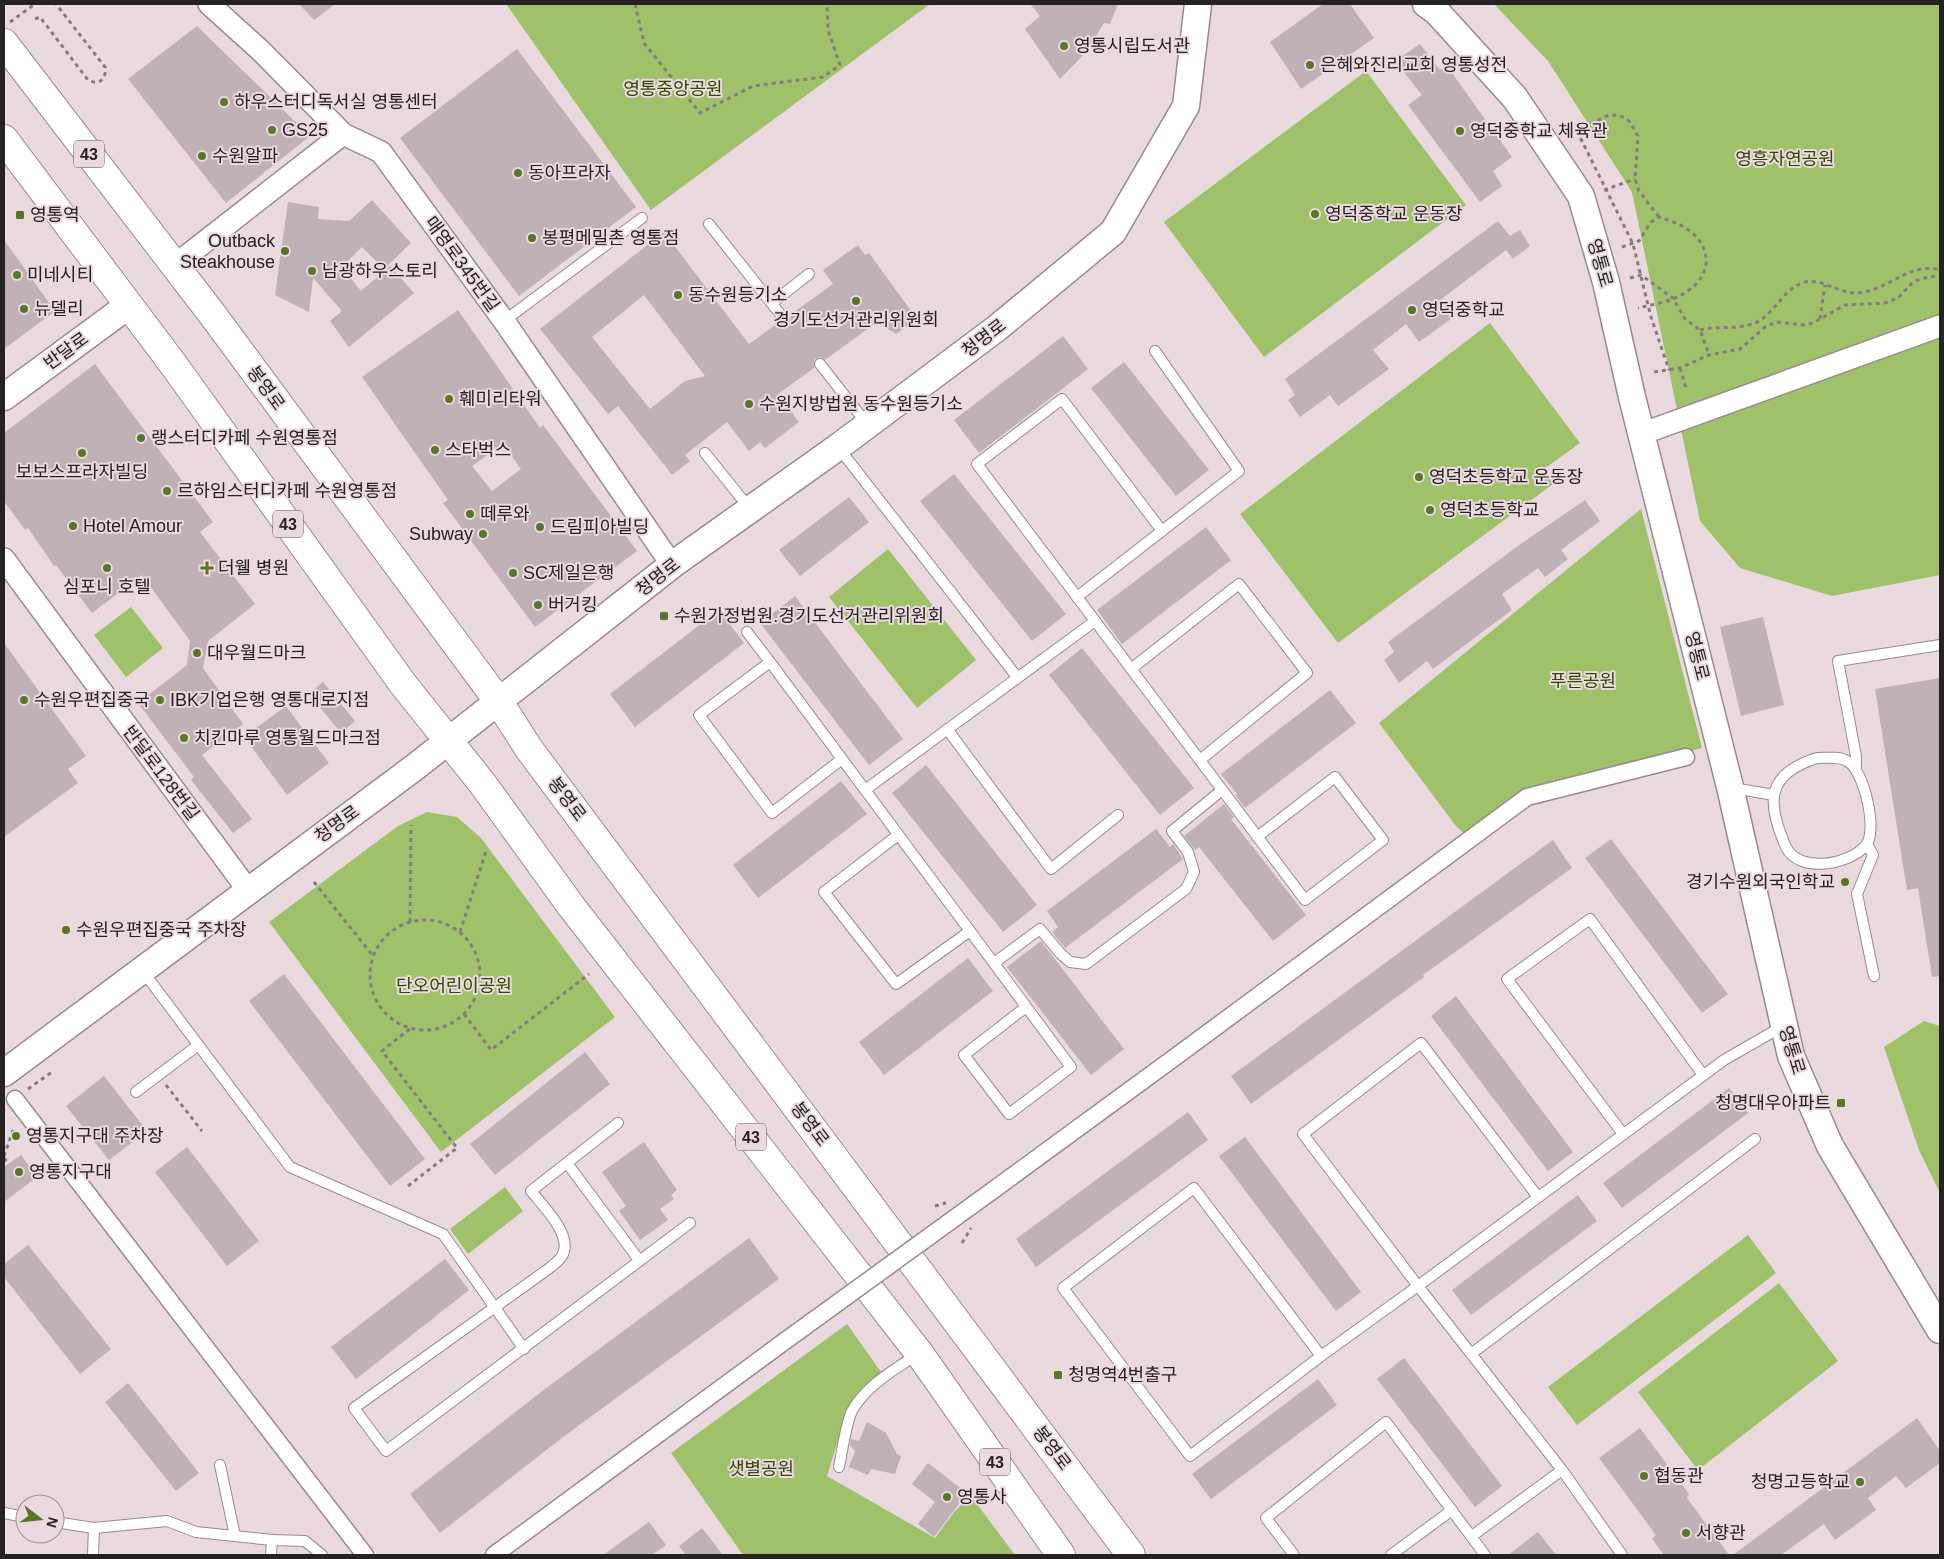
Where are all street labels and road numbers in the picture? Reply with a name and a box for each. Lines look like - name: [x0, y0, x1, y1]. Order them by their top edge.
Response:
- road number: 43: [74, 140, 104, 168]
- street label: 매영로345번길: [421, 212, 503, 316]
- street label: 영통로: [1584, 236, 1616, 290]
- street label: 청명로: [958, 315, 1010, 361]
- street label: 반달로: [40, 328, 92, 374]
- street label: 봉영로: [243, 362, 289, 414]
- road number: 43: [273, 510, 303, 538]
- street label: 청명로: [632, 554, 684, 600]
- street label: 영통로: [1681, 629, 1713, 683]
- street label: 반달로128번길: [119, 722, 203, 824]
- street label: 봉영로: [544, 773, 590, 825]
- street label: 청명로: [311, 801, 363, 847]
- street label: 영통로: [1775, 1023, 1809, 1077]
- street label: 봉영로: [787, 1098, 833, 1150]
- road number: 43: [736, 1124, 766, 1150]
- street label: 봉영로: [1029, 1422, 1075, 1474]
- road number: 43: [980, 1448, 1010, 1475]

